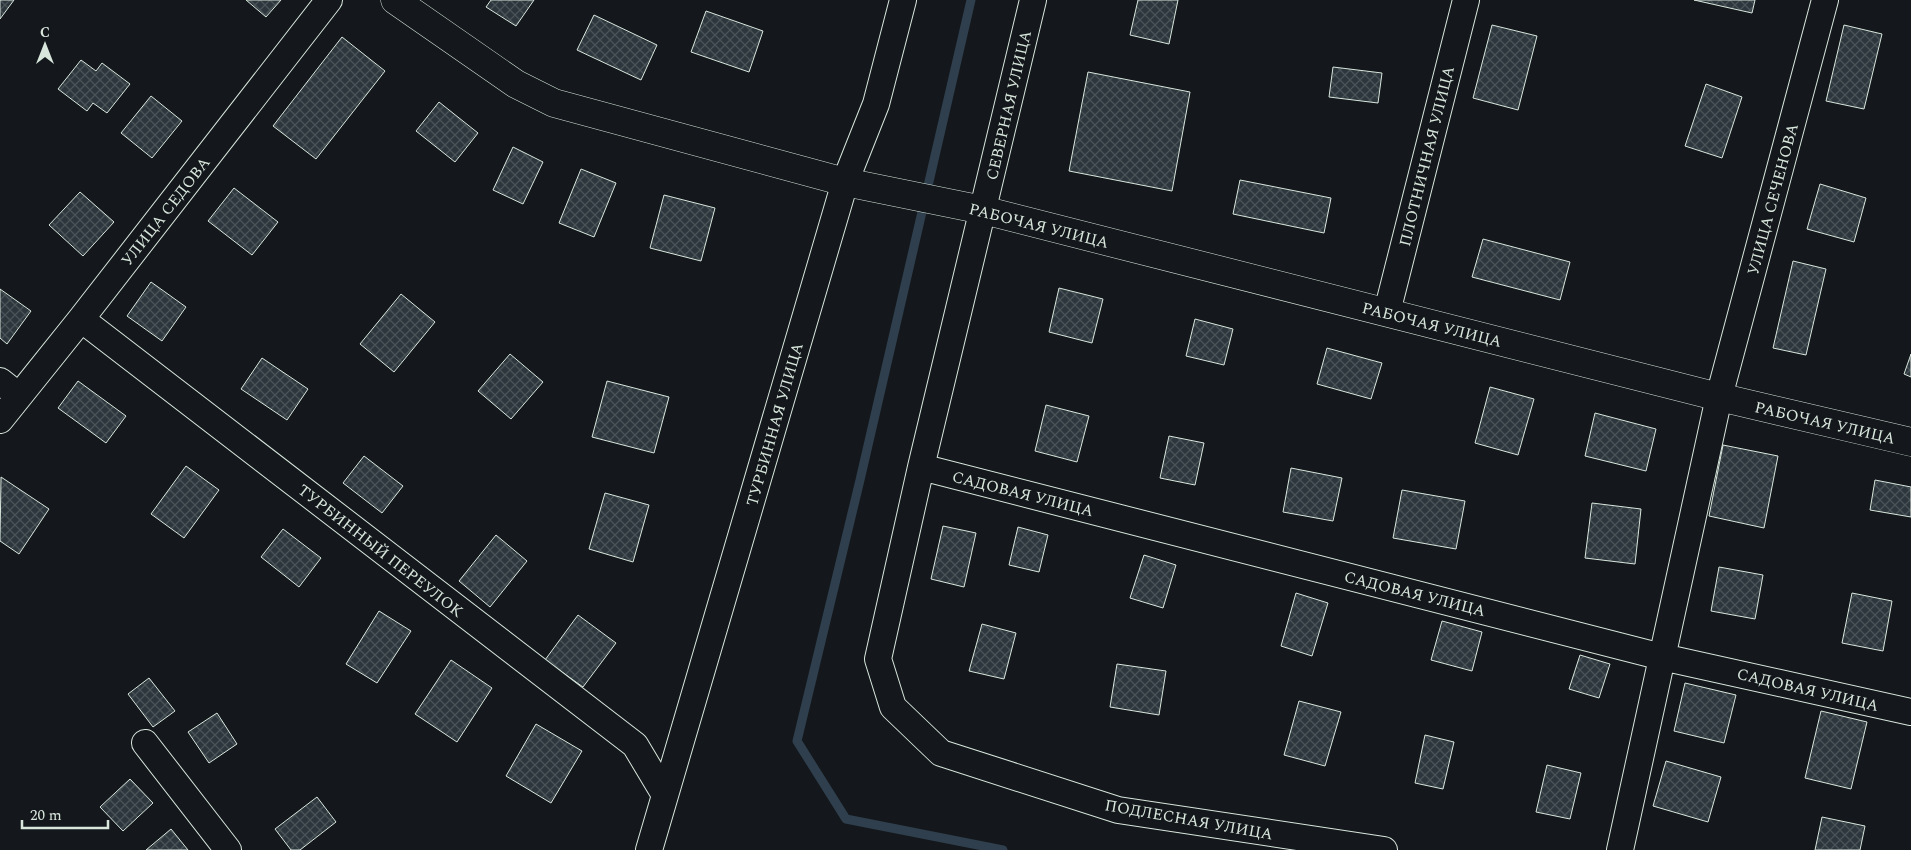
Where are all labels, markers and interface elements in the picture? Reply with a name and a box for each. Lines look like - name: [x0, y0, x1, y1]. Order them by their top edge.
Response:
- north arrow: [20, 20, 70, 70]
- text: С: [40, 22, 50, 43]
- street label: СЕВЕРНАЯ УЛИЦА: [980, 28, 1038, 183]
- street label: ПЛОТНИЧНАЯ УЛИЦА: [1393, 63, 1461, 249]
- street label: УЛИЦА СЕЧЕНОВА: [1741, 121, 1805, 278]
- street label: УЛИЦА СЕДОВА: [115, 152, 216, 271]
- street label: РАБОЧАЯ УЛИЦА: [966, 197, 1111, 255]
- street label: РАБОЧАЯ УЛИЦА: [1359, 296, 1504, 354]
- street label: ТУРБИННАЯ УЛИЦА: [740, 340, 810, 509]
- street label: РАБОЧАЯ УЛИЦА: [1752, 395, 1897, 451]
- street label: САДОВАЯ УЛИЦА: [949, 465, 1096, 523]
- street label: ТУРБИННЫЙ ПЕРЕУЛОК: [292, 478, 469, 624]
- street label: САДОВАЯ УЛИЦА: [1341, 565, 1488, 623]
- street label: САДОВАЯ УЛИЦА: [1734, 662, 1881, 718]
- street label: ПОДЛЕСНАЯ УЛИЦА: [1103, 793, 1275, 847]
- scale bar: [22, 798, 109, 830]
- text: 20 m: [30, 804, 62, 827]

